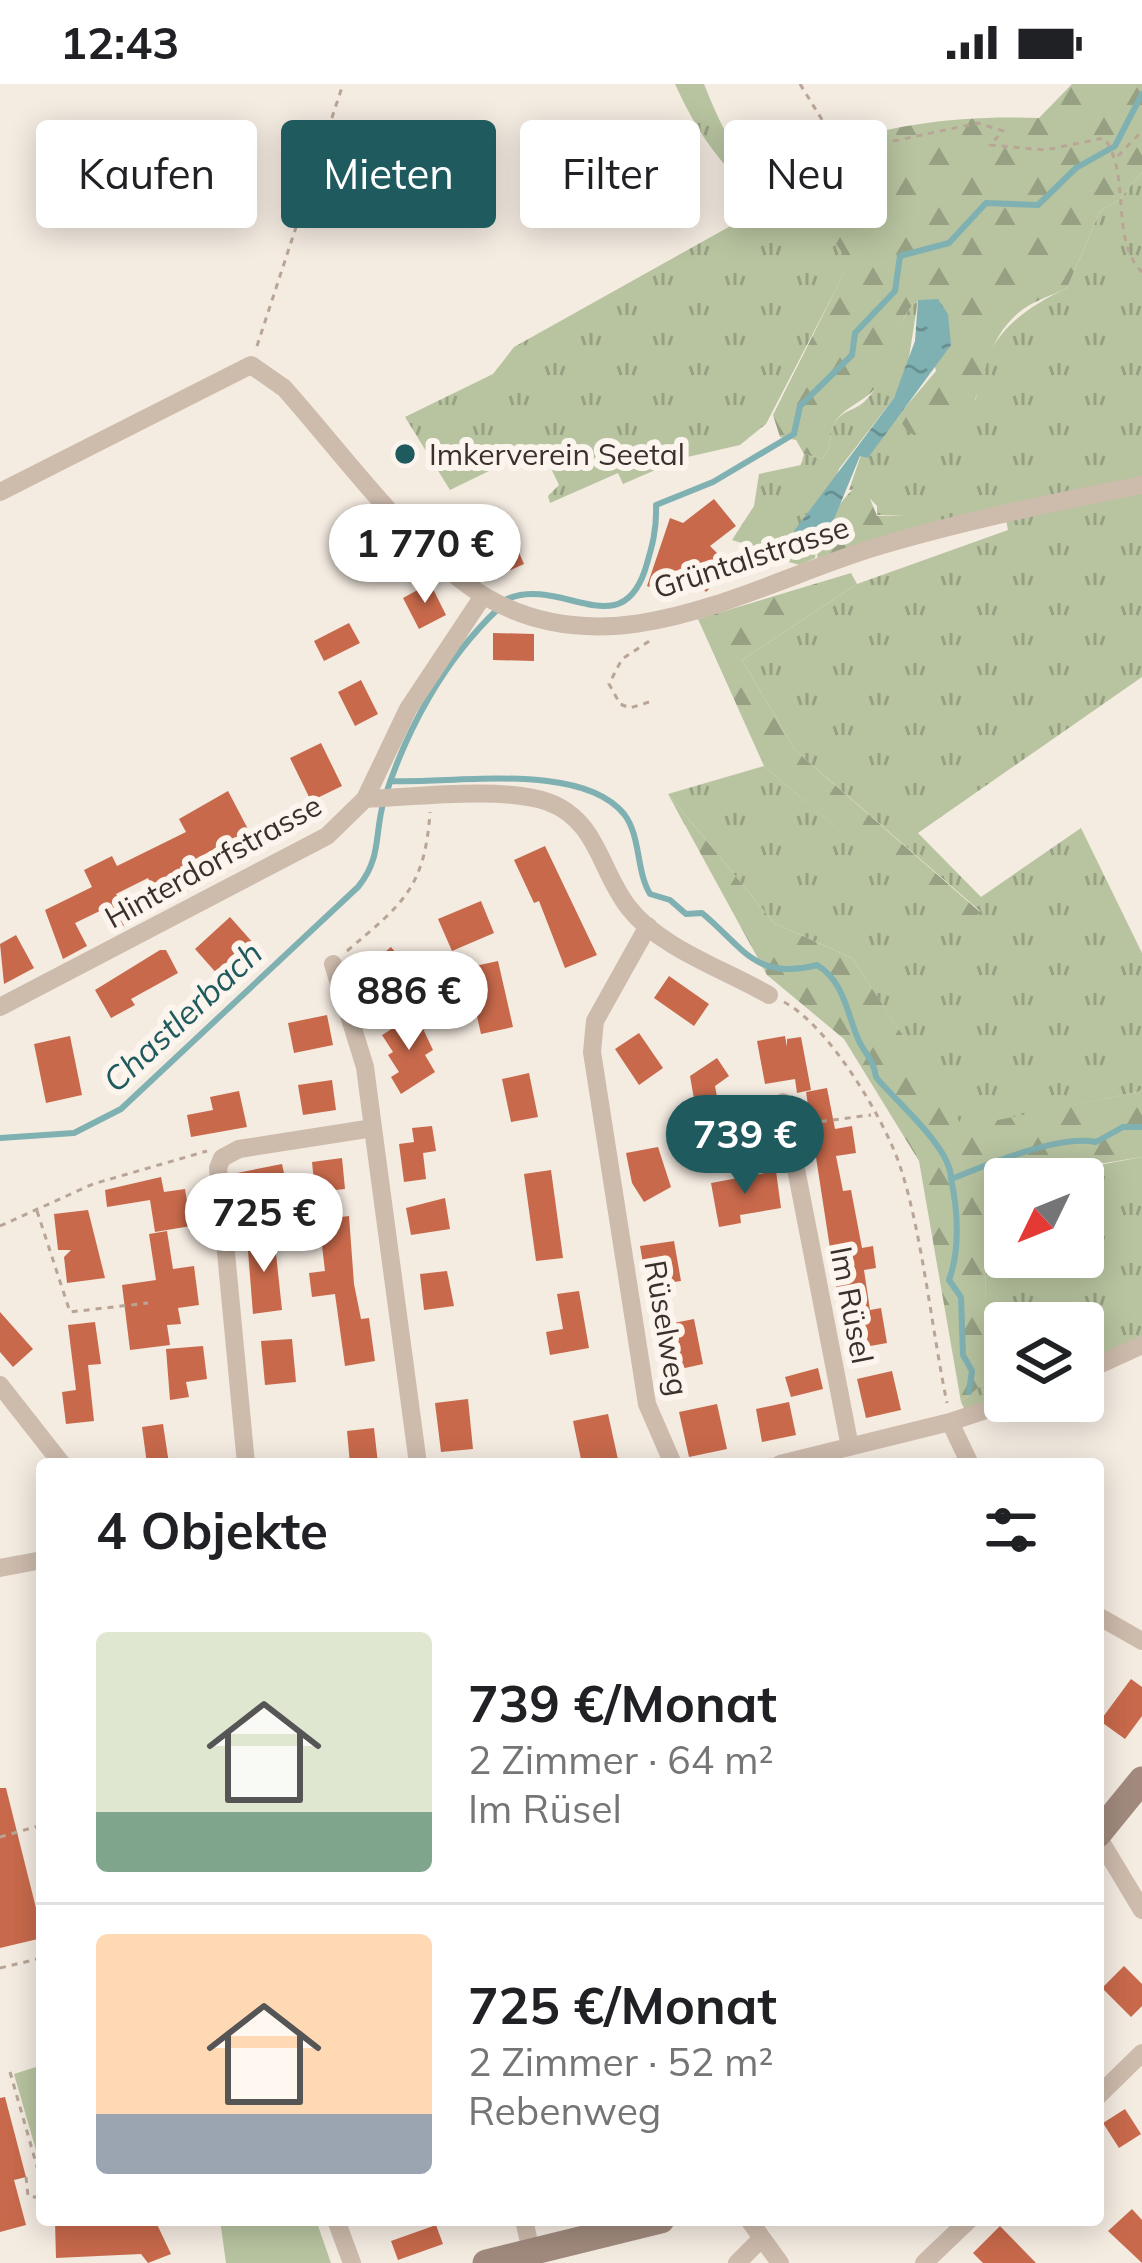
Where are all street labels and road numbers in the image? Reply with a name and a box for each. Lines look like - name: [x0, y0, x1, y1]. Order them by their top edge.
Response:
- street label: Grüntalstrasse: [648, 508, 854, 606]
- street label: Hinterdorfstrasse: [98, 786, 328, 936]
- street label: Im Rüsel: [822, 1243, 882, 1367]
- street label: Rüselweg: [636, 1257, 698, 1399]

